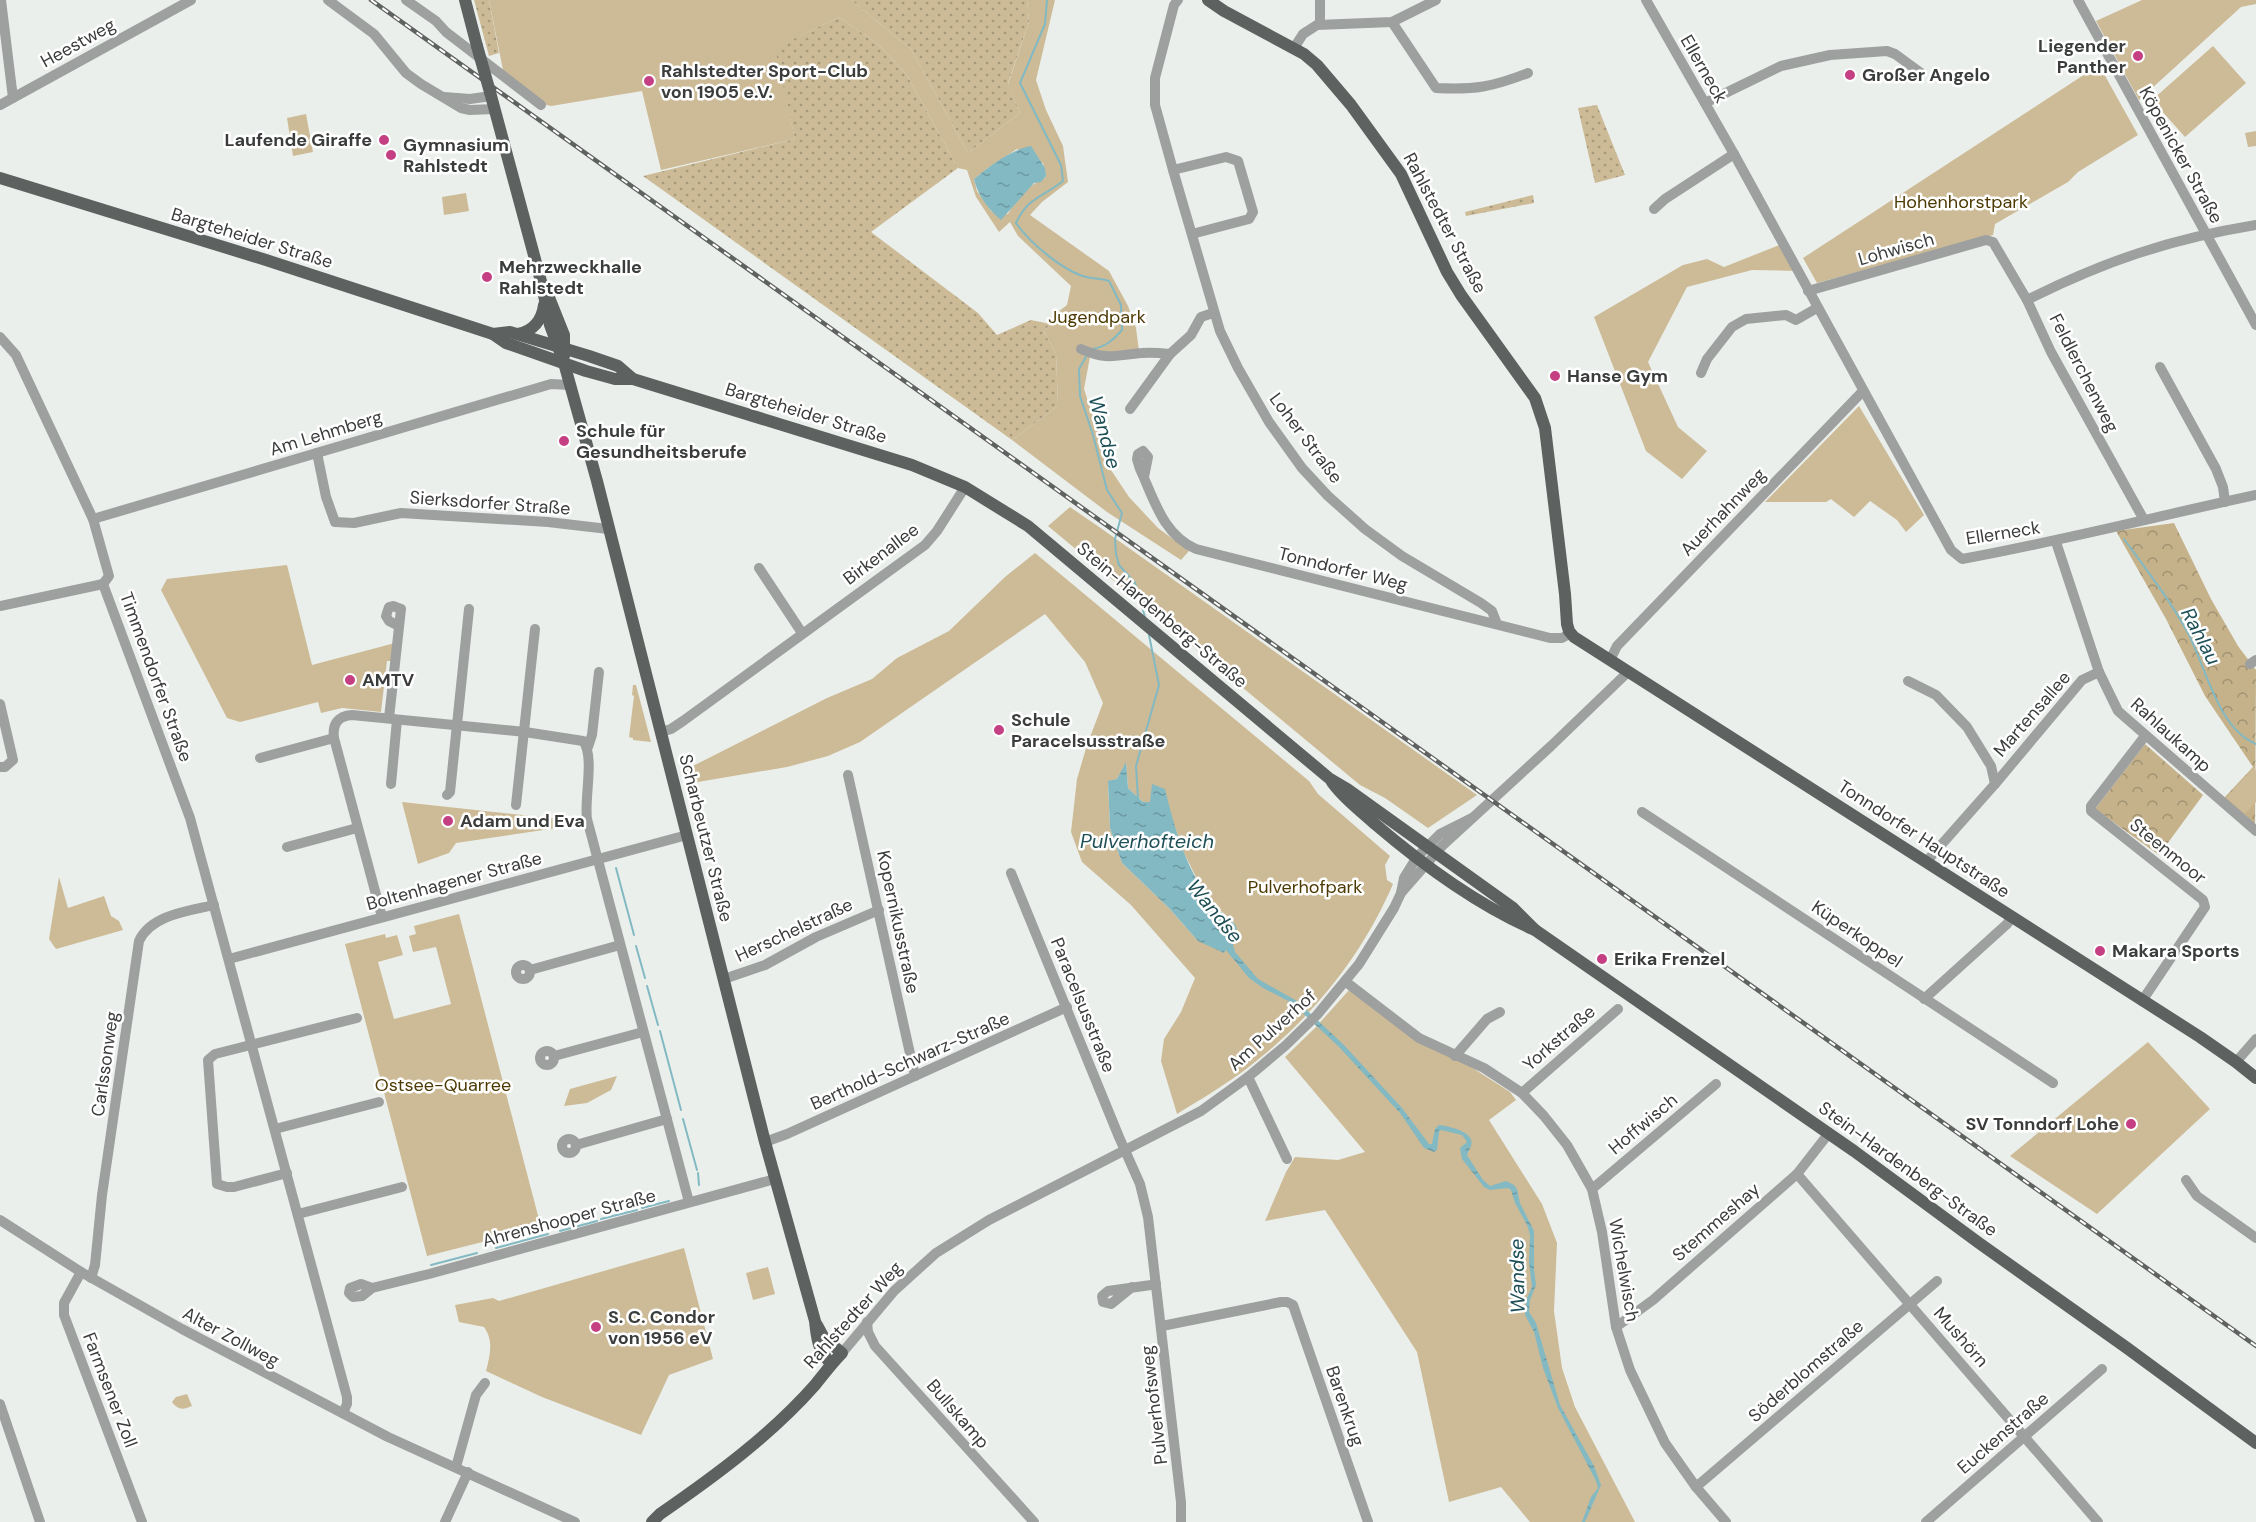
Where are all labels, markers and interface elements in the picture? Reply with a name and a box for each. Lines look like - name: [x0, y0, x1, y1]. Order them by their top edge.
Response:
- street label: Heestweg: [36, 13, 120, 73]
- street label: Ellerneck: [1675, 31, 1733, 107]
- place label: Liegender Panther: [2038, 34, 2126, 79]
- marker: Liegender Panther: [2131, 49, 2145, 63]
- place label: Rahlstedter Sport-Club von 1905 e.V.: [661, 59, 868, 104]
- place label: Großer Angelo: [1862, 63, 1990, 87]
- marker: Großer Angelo: [1843, 68, 1857, 82]
- marker: Rahlstedter Sport-Club von 1905 e.V.: [642, 74, 656, 88]
- street label: Köpenicker Straße: [2133, 82, 2229, 228]
- place label: Laufende Giraffe: [225, 128, 372, 152]
- marker: Laufende Giraffe: [377, 133, 391, 147]
- place label: Gymnasium Rahlstedt: [403, 133, 509, 178]
- marker: Gymnasium Rahlstedt: [384, 148, 398, 162]
- street label: Rahlstedter Straße: [1398, 149, 1492, 297]
- park label: Hohenhorstpark: [1894, 190, 2028, 214]
- street label: Bargteheider Straße: [168, 202, 336, 274]
- street label: Lohwisch: [1855, 227, 1937, 271]
- place label: Mehrzweckhalle Rahlstedt: [499, 255, 642, 300]
- marker: Mehrzweckhalle Rahlstedt: [480, 270, 494, 284]
- park label: Jugendpark: [1048, 305, 1146, 329]
- street label: Feldlerchenweg: [2044, 310, 2124, 436]
- place label: Hanse Gym: [1567, 364, 1668, 388]
- marker: Hanse Gym: [1548, 369, 1562, 383]
- street label: Bargteheider Straße: [722, 377, 890, 449]
- street label: Loher Straße: [1264, 388, 1348, 488]
- water label: Wandse: [1083, 393, 1127, 471]
- street label: Am Lehmberg: [267, 404, 385, 462]
- place label: Schule für Gesundheitsberufe: [576, 419, 747, 464]
- marker: Schule für Gesundheitsberufe: [557, 434, 571, 448]
- street label: Auerhahnweg: [1675, 463, 1771, 561]
- street label: Sierksdorfer Straße: [409, 485, 571, 521]
- street label: Ellerneck: [1964, 515, 2042, 551]
- street label: Birkenallee: [838, 518, 924, 590]
- street label: Stein-Hardenberg-Straße: [1072, 537, 1252, 693]
- street label: Tonndorfer Weg: [1276, 541, 1410, 597]
- street label: Timmendorfer Straße: [114, 589, 198, 765]
- water label: Rahlau: [2175, 603, 2227, 669]
- street label: Martensallee: [1988, 666, 2076, 762]
- place label: AMTV: [362, 668, 414, 692]
- marker: AMTV: [343, 673, 357, 687]
- street label: Rahlaukamp: [2126, 692, 2216, 778]
- place label: Schule Paracelsusstraße: [1011, 708, 1165, 753]
- marker: Schule Paracelsusstraße: [992, 723, 1006, 737]
- street label: Scharbeutzer Straße: [674, 752, 738, 924]
- street label: Tonndorfer Hauptstraße: [1834, 774, 2014, 904]
- place label: Adam und Eva: [460, 809, 585, 833]
- street label: Steenmoor: [2125, 813, 2212, 890]
- marker: Adam und Eva: [441, 814, 455, 828]
- water label: Pulverhofteich: [1080, 828, 1214, 854]
- street label: Boltenhagener Straße: [364, 846, 544, 916]
- street label: Kopernikusstraße: [871, 848, 925, 996]
- water label: Wandse: [1181, 874, 1249, 948]
- park label: Pulverhofpark: [1248, 875, 1362, 899]
- street label: Herschelstraße: [731, 892, 857, 968]
- street label: Küperkoppel: [1807, 895, 1907, 973]
- street label: Paracelsusstraße: [1045, 934, 1121, 1076]
- place label: Makara Sports: [2112, 939, 2240, 963]
- marker: Makara Sports: [2093, 944, 2107, 958]
- place label: Erika Frenzel: [1614, 947, 1725, 971]
- marker: Erika Frenzel: [1595, 952, 1609, 966]
- street label: Am Pulverhof: [1223, 984, 1321, 1076]
- street label: Yorkstraße: [1518, 1000, 1600, 1076]
- street label: Berthold-Schwarz-Straße: [807, 1006, 1013, 1116]
- street label: Carlssonweg: [86, 1010, 124, 1118]
- park label: Ostsee-Quarree: [375, 1073, 511, 1097]
- street label: Hoffwisch: [1604, 1088, 1682, 1160]
- street label: Stein-Hardenberg-Straße: [1814, 1096, 2002, 1242]
- place label: SV Tonndorf Lohe: [1966, 1112, 2119, 1136]
- marker: SV Tonndorf Lohe: [2124, 1117, 2138, 1131]
- street label: Stemmeshay: [1667, 1177, 1765, 1267]
- street label: Ahrenshooper Straße: [480, 1183, 658, 1253]
- street label: Wichelwisch: [1603, 1217, 1645, 1323]
- water label: Wandse: [1503, 1238, 1531, 1314]
- street label: Rahlstedter Weg: [798, 1256, 908, 1374]
- street label: Alter Zollweg: [178, 1301, 284, 1373]
- street label: Mushörn: [1928, 1302, 1994, 1372]
- place label: S. C. Condor von 1956 eV: [608, 1305, 715, 1350]
- street label: Söderblomstraße: [1743, 1314, 1869, 1428]
- marker: S. C. Condor von 1956 eV: [589, 1320, 603, 1334]
- street label: Farmsener Zoll: [77, 1329, 143, 1451]
- street label: Pulverhofsweg: [1135, 1344, 1173, 1466]
- street label: Barenkrug: [1320, 1363, 1370, 1449]
- street label: Bullskamp: [921, 1374, 995, 1454]
- street label: Euckenstraße: [1952, 1387, 2054, 1479]

